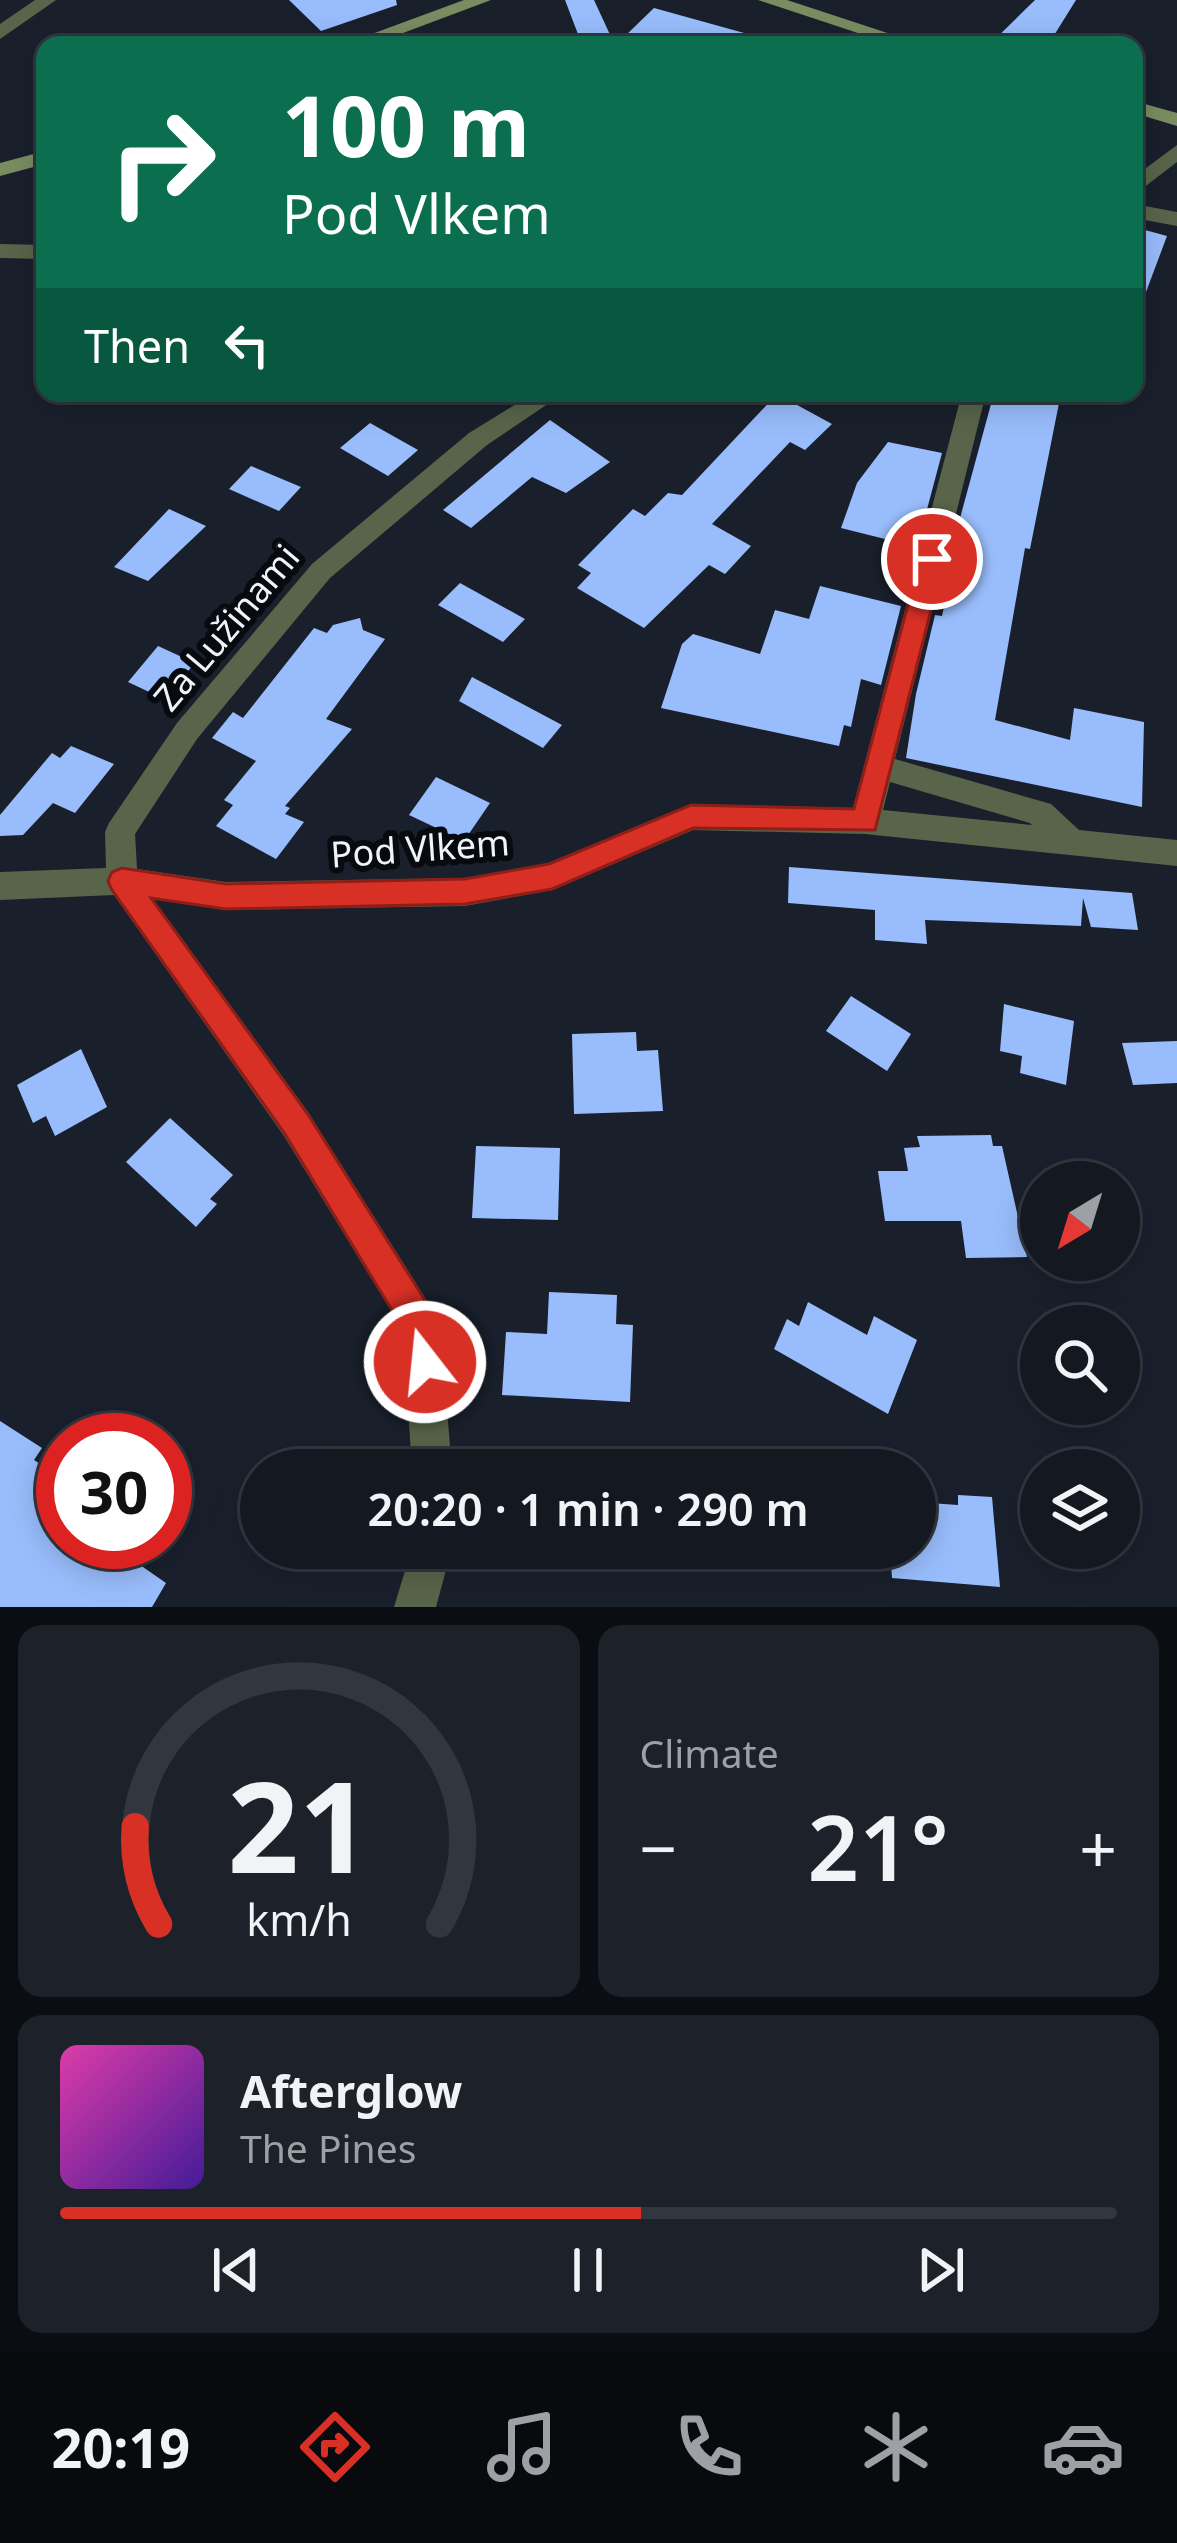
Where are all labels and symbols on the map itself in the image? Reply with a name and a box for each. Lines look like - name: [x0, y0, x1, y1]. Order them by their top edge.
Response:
- pin: [881, 508, 983, 610]
- street label: Za Lužinami: [142, 534, 310, 720]
- street label: Pod Vlkem: [329, 817, 511, 879]
- north arrow: [1020, 1161, 1140, 1281]
- position arrow: [362, 1299, 488, 1425]
- speed limit sign: 30: [36, 1413, 192, 1569]

